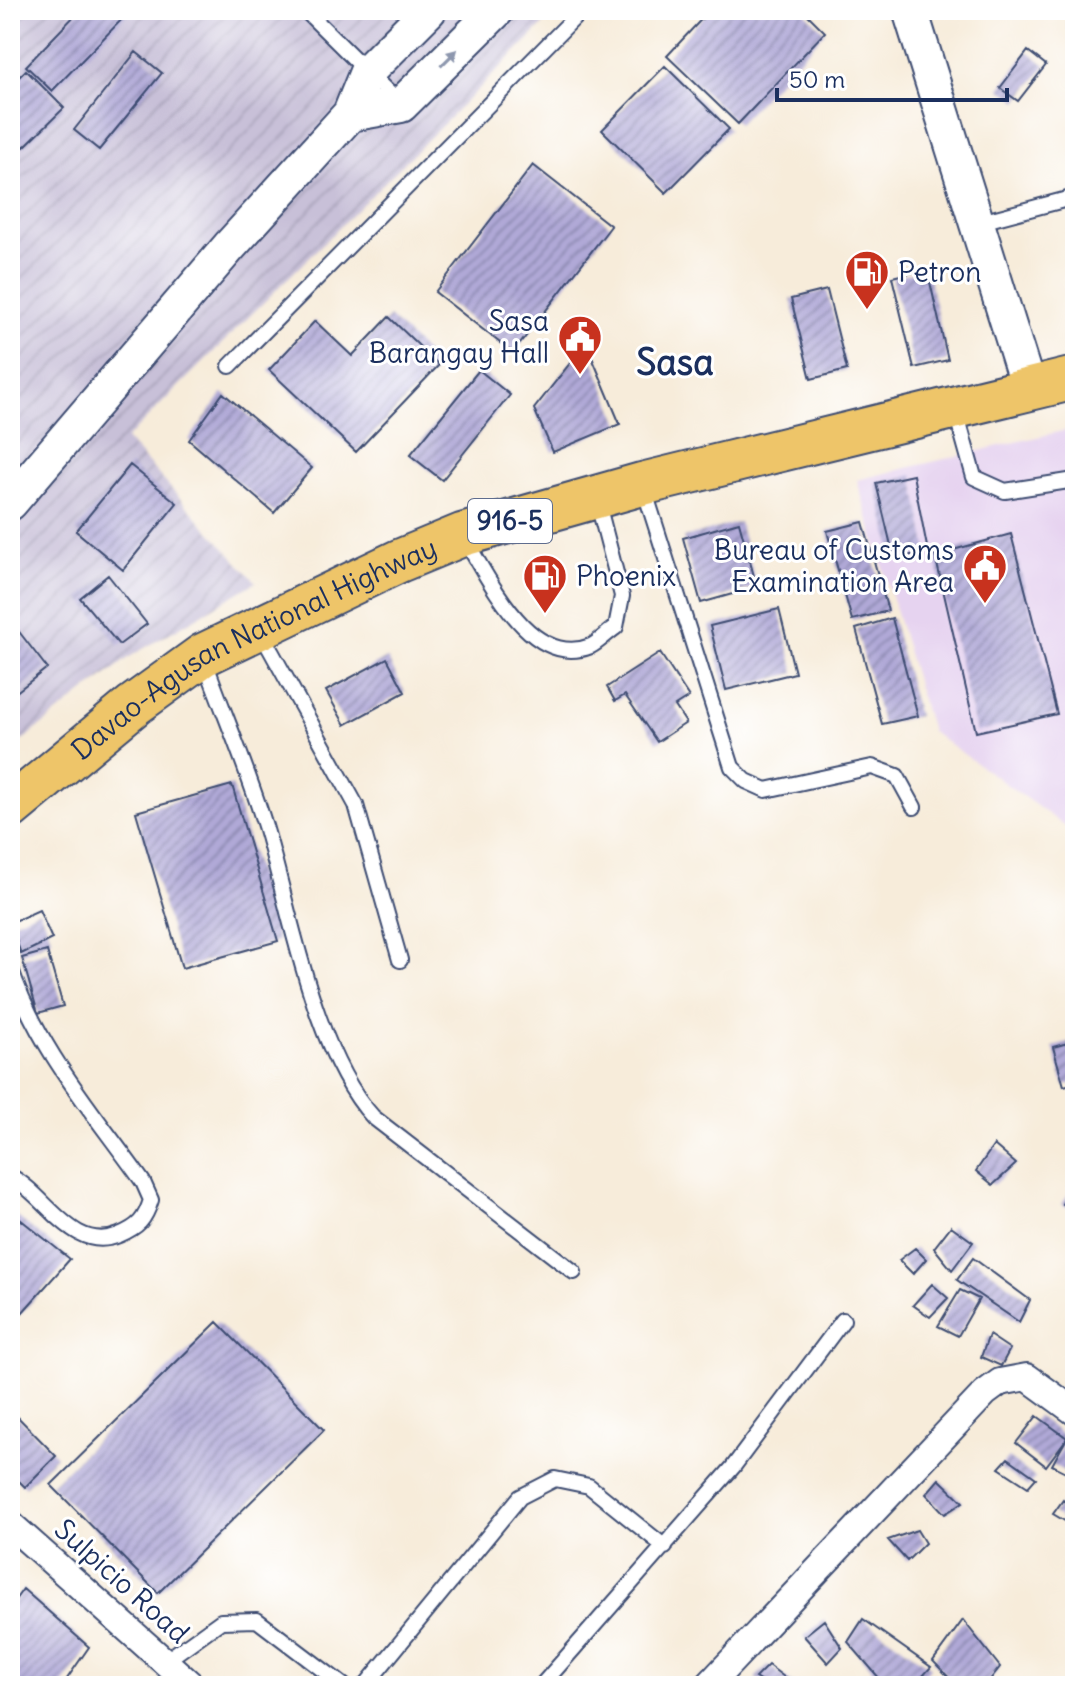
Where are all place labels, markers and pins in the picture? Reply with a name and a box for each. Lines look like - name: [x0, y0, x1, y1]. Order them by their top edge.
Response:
- fuel station icon: Petron: [843, 248, 891, 311]
- place label: Petron: [898, 254, 981, 290]
- place label: Sasa Barangay Hall: [369, 303, 549, 371]
- public building icon: Sasa Barangay Hall: [556, 313, 604, 376]
- place label: Bureau of Customs Examination Area: [714, 532, 954, 600]
- public building icon: Bureau of Customs Examination Area: [961, 542, 1009, 605]
- fuel station icon: Phoenix: [521, 552, 569, 615]
- place label: Phoenix: [576, 558, 676, 594]

